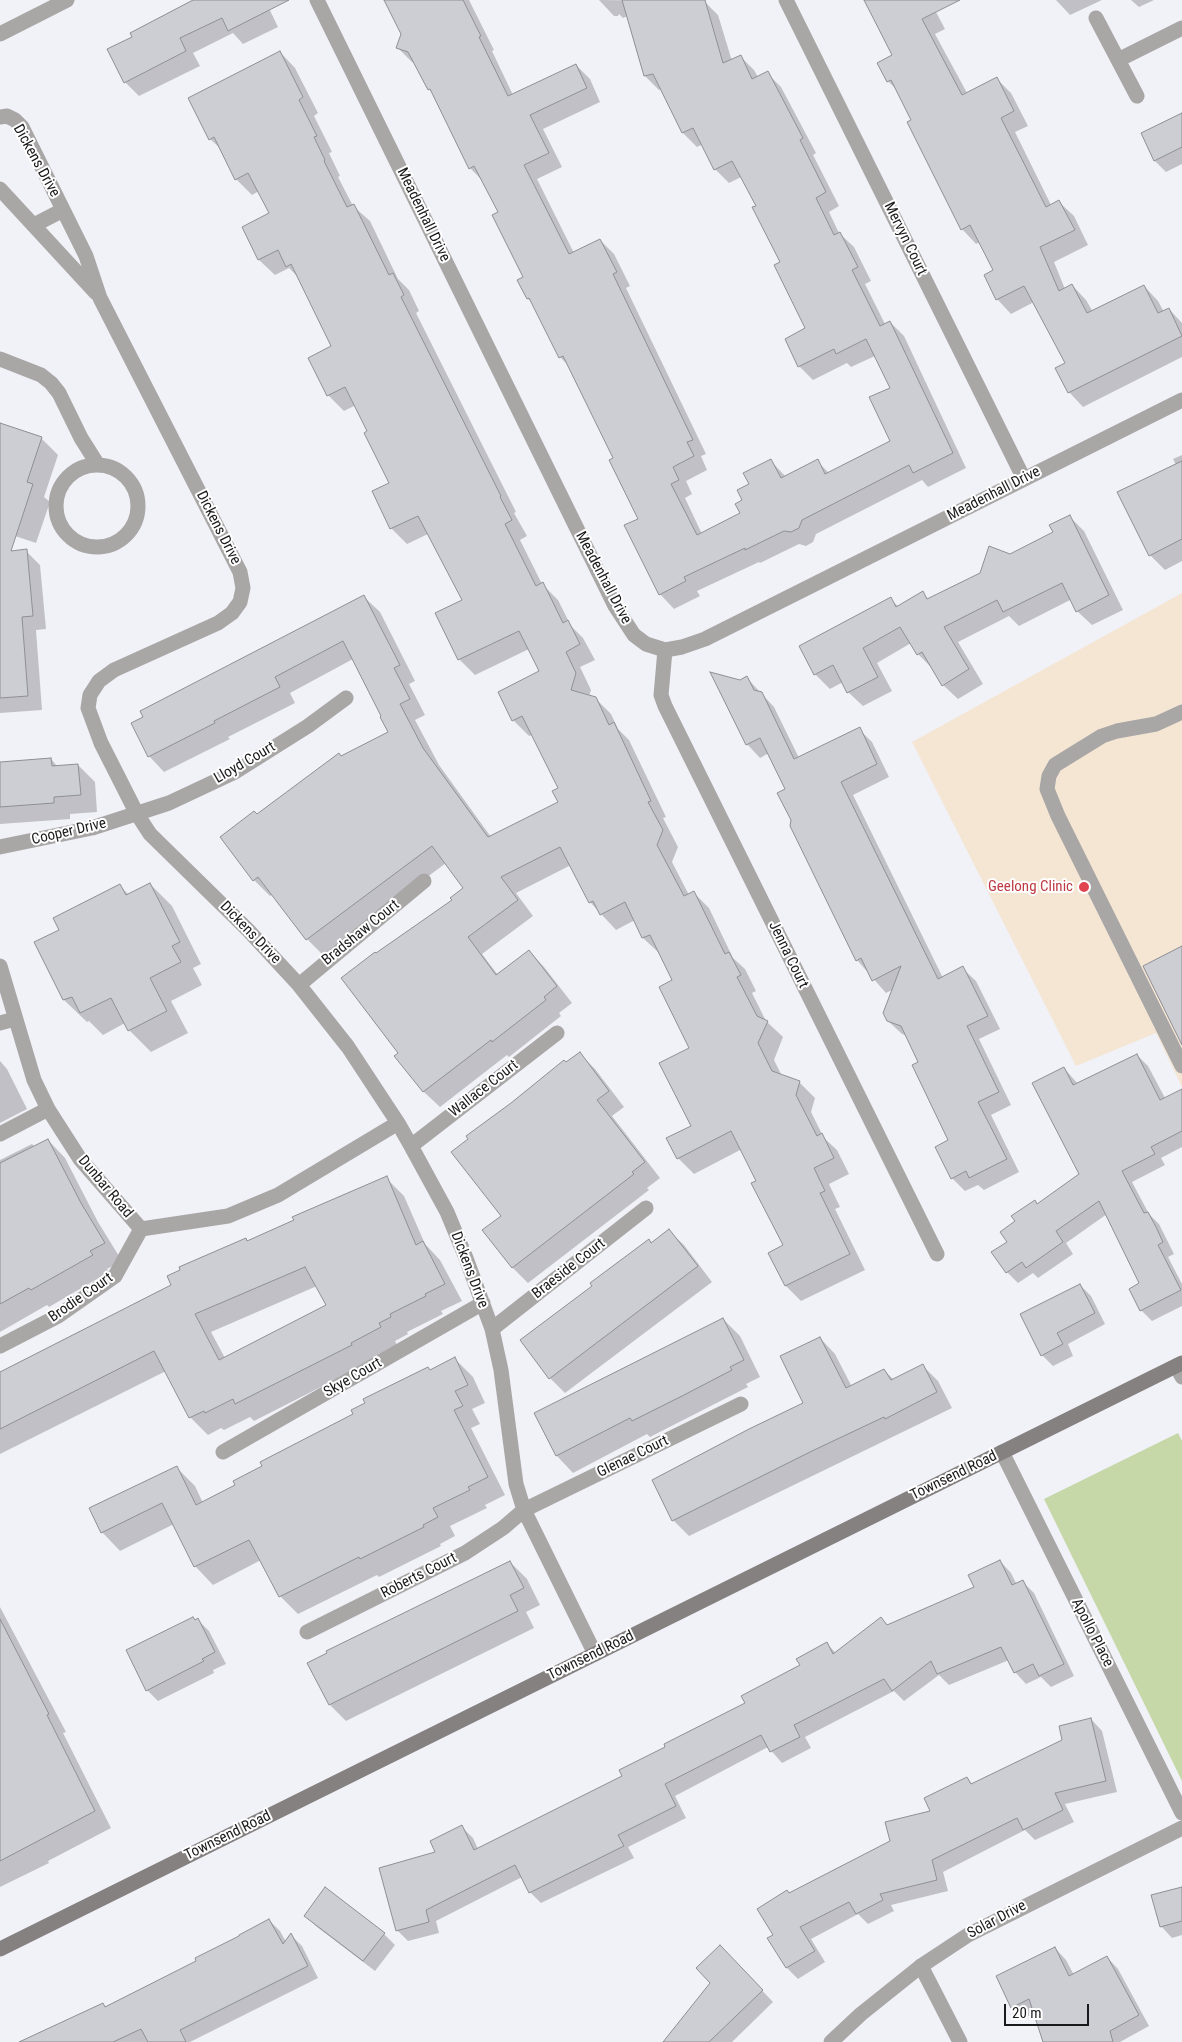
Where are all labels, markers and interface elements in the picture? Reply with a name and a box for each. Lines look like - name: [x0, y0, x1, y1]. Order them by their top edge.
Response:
- street label: Dickens Drive: [9, 122, 63, 200]
- street label: Meadenhall Drive: [393, 165, 453, 265]
- street label: Mervyn Court: [880, 200, 930, 278]
- street label: Meadenhall Drive: [944, 463, 1044, 525]
- street label: Dickens Drive: [192, 488, 244, 568]
- street label: Meadenhall Drive: [571, 529, 635, 627]
- street label: Lloyd Court: [211, 738, 279, 788]
- street label: Cooper Drive: [30, 815, 108, 849]
- place label: Geelong Clinic: [988, 878, 1073, 896]
- marker: Geelong Clinic: [1077, 880, 1091, 894]
- street label: Bradshaw Court: [319, 896, 403, 970]
- street label: Dickens Drive: [216, 898, 284, 968]
- street label: Jenna Court: [764, 919, 812, 991]
- street label: Wallace Court: [446, 1057, 522, 1121]
- street label: Dunbar Road: [74, 1152, 136, 1222]
- street label: Dickens Drive: [446, 1229, 492, 1311]
- street label: Braeside Court: [529, 1235, 609, 1303]
- street label: Brodie Court: [45, 1269, 117, 1327]
- street label: Skye Court: [321, 1354, 385, 1402]
- street label: Glenae Court: [594, 1432, 672, 1482]
- street label: Townsend Road: [908, 1447, 1000, 1505]
- street label: Roberts Court: [378, 1549, 460, 1603]
- street label: Apollo Place: [1067, 1596, 1117, 1670]
- street label: Townsend Road: [545, 1627, 637, 1685]
- street label: Townsend Road: [182, 1807, 274, 1865]
- street label: Solar Drive: [965, 1897, 1029, 1943]
- scale bar: [1007, 1994, 1092, 2026]
- text: 20 m: [1012, 2004, 1042, 2022]

